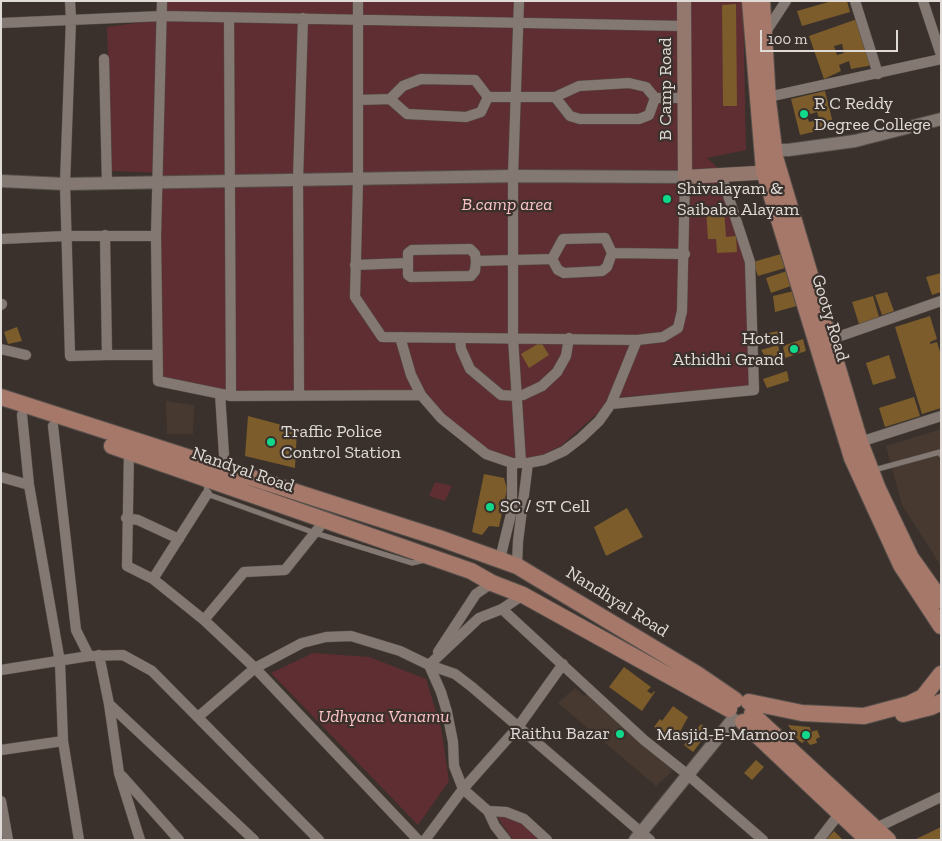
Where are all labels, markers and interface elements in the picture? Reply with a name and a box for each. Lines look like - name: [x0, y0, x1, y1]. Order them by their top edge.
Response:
- scale bar: [762, 20, 900, 52]
- text: 100 m: [768, 30, 807, 48]
- street label: B Camp Road: [655, 37, 677, 141]
- place label: R C Reddy Degree College: [814, 93, 931, 136]
- marker: R C Reddy Degree College: [798, 108, 810, 120]
- place label: Shivalayam & Saibaba Alayam: [677, 178, 799, 220]
- marker: Shivalayam & Saibaba Alayam: [661, 193, 673, 205]
- park label: B.camp area: [462, 194, 552, 216]
- street label: Gooty Road: [807, 272, 853, 364]
- place label: Hotel Athidhi Grand: [673, 328, 784, 370]
- marker: Hotel Athidhi Grand: [788, 343, 800, 355]
- place label: Traffic Police Control Station: [281, 421, 401, 464]
- marker: Traffic Police Control Station: [265, 436, 277, 448]
- street label: Nandyal Road: [189, 442, 297, 498]
- place label: SC / ST Cell: [500, 496, 590, 518]
- marker: SC / ST Cell: [484, 501, 496, 513]
- street label: Nandhyal Road: [562, 562, 672, 642]
- park label: Udhyana Vanamu: [318, 706, 450, 728]
- place label: Raithu Bazar: [510, 723, 610, 745]
- place label: Masjid-E-Mamoor: [657, 724, 796, 746]
- marker: Raithu Bazar: [614, 728, 626, 740]
- marker: Masjid-E-Mamoor: [800, 729, 812, 741]

